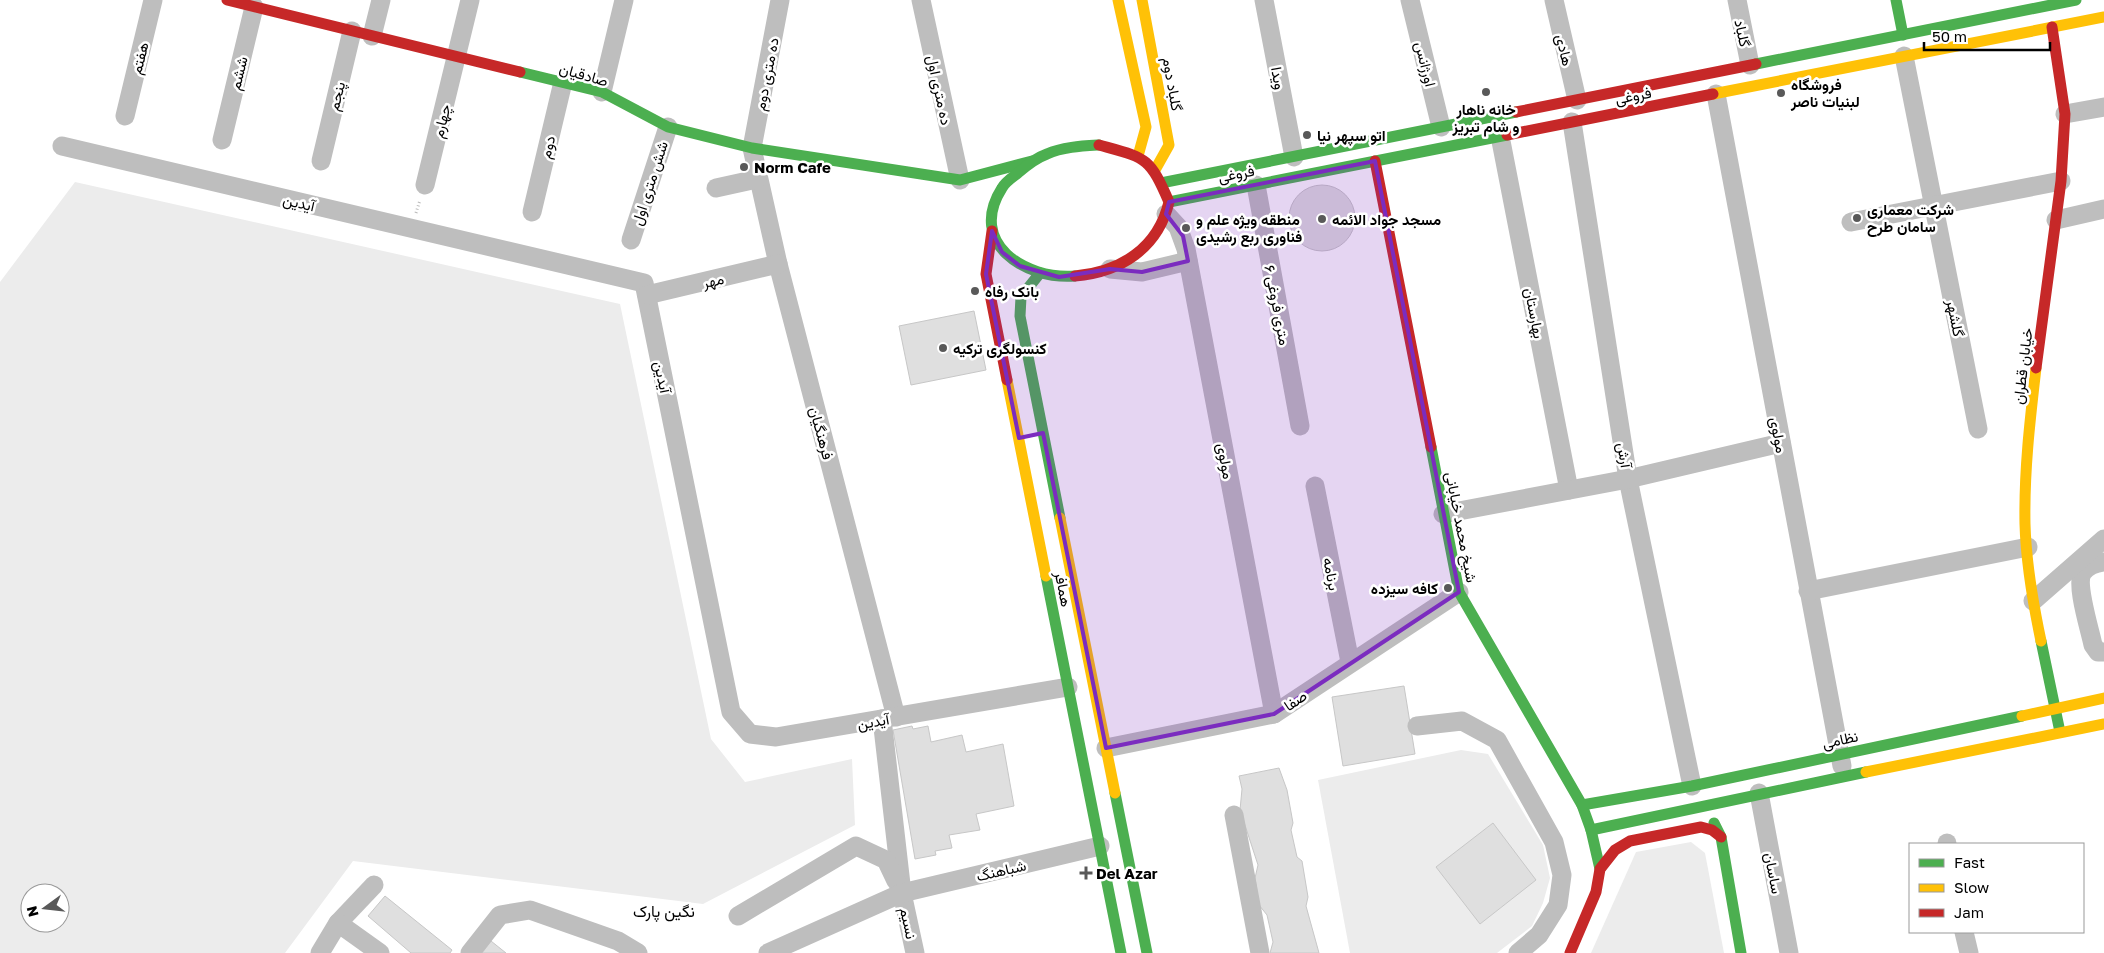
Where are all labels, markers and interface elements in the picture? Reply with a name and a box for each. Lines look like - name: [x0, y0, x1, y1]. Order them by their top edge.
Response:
- street label: گلباد: [1730, 18, 1755, 49]
- scale bar: [1924, 20, 2050, 52]
- text: 50 m: [1932, 27, 1967, 45]
- street label: هادی: [1551, 32, 1577, 68]
- street label: ده متری دوم: [750, 36, 784, 113]
- street label: هفتم: [126, 40, 154, 77]
- street label: اورژانس: [1410, 40, 1440, 89]
- street label: ده متری اول: [922, 53, 956, 127]
- street label: ششم: [225, 54, 253, 92]
- street label: گلباد دوم: [1157, 56, 1187, 113]
- street label: صادقیان: [557, 58, 611, 91]
- street label: ویدا: [1267, 65, 1290, 91]
- place label: فروشگاه لبنیات ناصر: [1790, 75, 1860, 111]
- street label: پنجم: [324, 80, 350, 113]
- street label: فروغى: [1613, 83, 1653, 109]
- marker: خانه ناهار و شام تبریز: [1480, 86, 1492, 98]
- marker: فروشگاه لبنیات ناصر: [1775, 87, 1787, 99]
- place label: خانه ناهار و شام تبریز: [1452, 100, 1520, 137]
- street label: چهارم: [428, 102, 456, 140]
- place label: اتو سپهر نیا: [1317, 126, 1386, 146]
- marker: اتو سپهر نیا: [1301, 129, 1313, 141]
- street label: دوم: [536, 134, 560, 161]
- street label: شش متری اول: [627, 139, 673, 228]
- place label: Norm Cafe: [754, 158, 831, 176]
- marker: Norm Cafe: [738, 161, 750, 173]
- street label: فروغى: [1216, 161, 1256, 187]
- street label: آیدین: [281, 190, 318, 217]
- place label: شرکت معماری سامان طرح: [1867, 200, 1954, 237]
- place label: منطقه ویژه علم و فناوری ربع رشیدی: [1196, 210, 1302, 247]
- place label: مسجد جواد الائمه: [1332, 210, 1441, 229]
- marker: شرکت معماری سامان طرح: [1851, 212, 1863, 224]
- marker: مسجد جواد الائمه: [1316, 213, 1328, 225]
- marker: منطقه ویژه علم و فناوری ربع رشیدی: [1180, 222, 1192, 234]
- street label: ۶ متری فروغی: [1259, 263, 1295, 347]
- street label: مهر: [700, 269, 726, 292]
- place label: بانک رفاه: [985, 282, 1039, 301]
- marker: بانک رفاه: [969, 285, 981, 297]
- street label: بهارستان: [1520, 286, 1549, 340]
- street label: گلشهر: [1942, 297, 1968, 339]
- street label: خیابان قطران: [2008, 327, 2037, 405]
- place label: کنسولگری ترکیه: [953, 339, 1047, 358]
- marker: کنسولگری ترکیه: [937, 342, 949, 354]
- street label: آیدین: [649, 359, 675, 396]
- street label: فرهنگیان: [805, 405, 838, 462]
- street label: مولوی: [1765, 415, 1791, 455]
- street label: مولوی: [1212, 441, 1238, 481]
- street label: آرش: [1612, 441, 1636, 471]
- street label: شیخ محمد خیابانی: [1439, 470, 1482, 585]
- street label: برنامه: [1319, 556, 1344, 592]
- street label: همافر: [1051, 569, 1076, 608]
- place label: کافه سیزده: [1371, 579, 1438, 598]
- marker: کافه سیزده: [1442, 582, 1454, 594]
- street label: صفا: [1280, 686, 1310, 714]
- street label: آیدین: [856, 709, 892, 735]
- street label: نظامی: [1820, 726, 1860, 754]
- legend: [1909, 843, 2084, 933]
- street label: ساسان: [1760, 851, 1787, 896]
- text: Fast: [1954, 853, 1985, 871]
- street label: شباهنگ: [974, 856, 1028, 885]
- place label: Del Azar: [1096, 864, 1158, 882]
- marker: Del Azar: [1080, 867, 1092, 879]
- text: Slow: [1954, 878, 1989, 896]
- north arrow: [20, 883, 70, 933]
- district label: نگین پارک: [633, 901, 695, 923]
- text: Jam: [1954, 903, 1984, 921]
- text: N: [22, 904, 42, 919]
- street label: نسیم: [895, 906, 921, 941]

